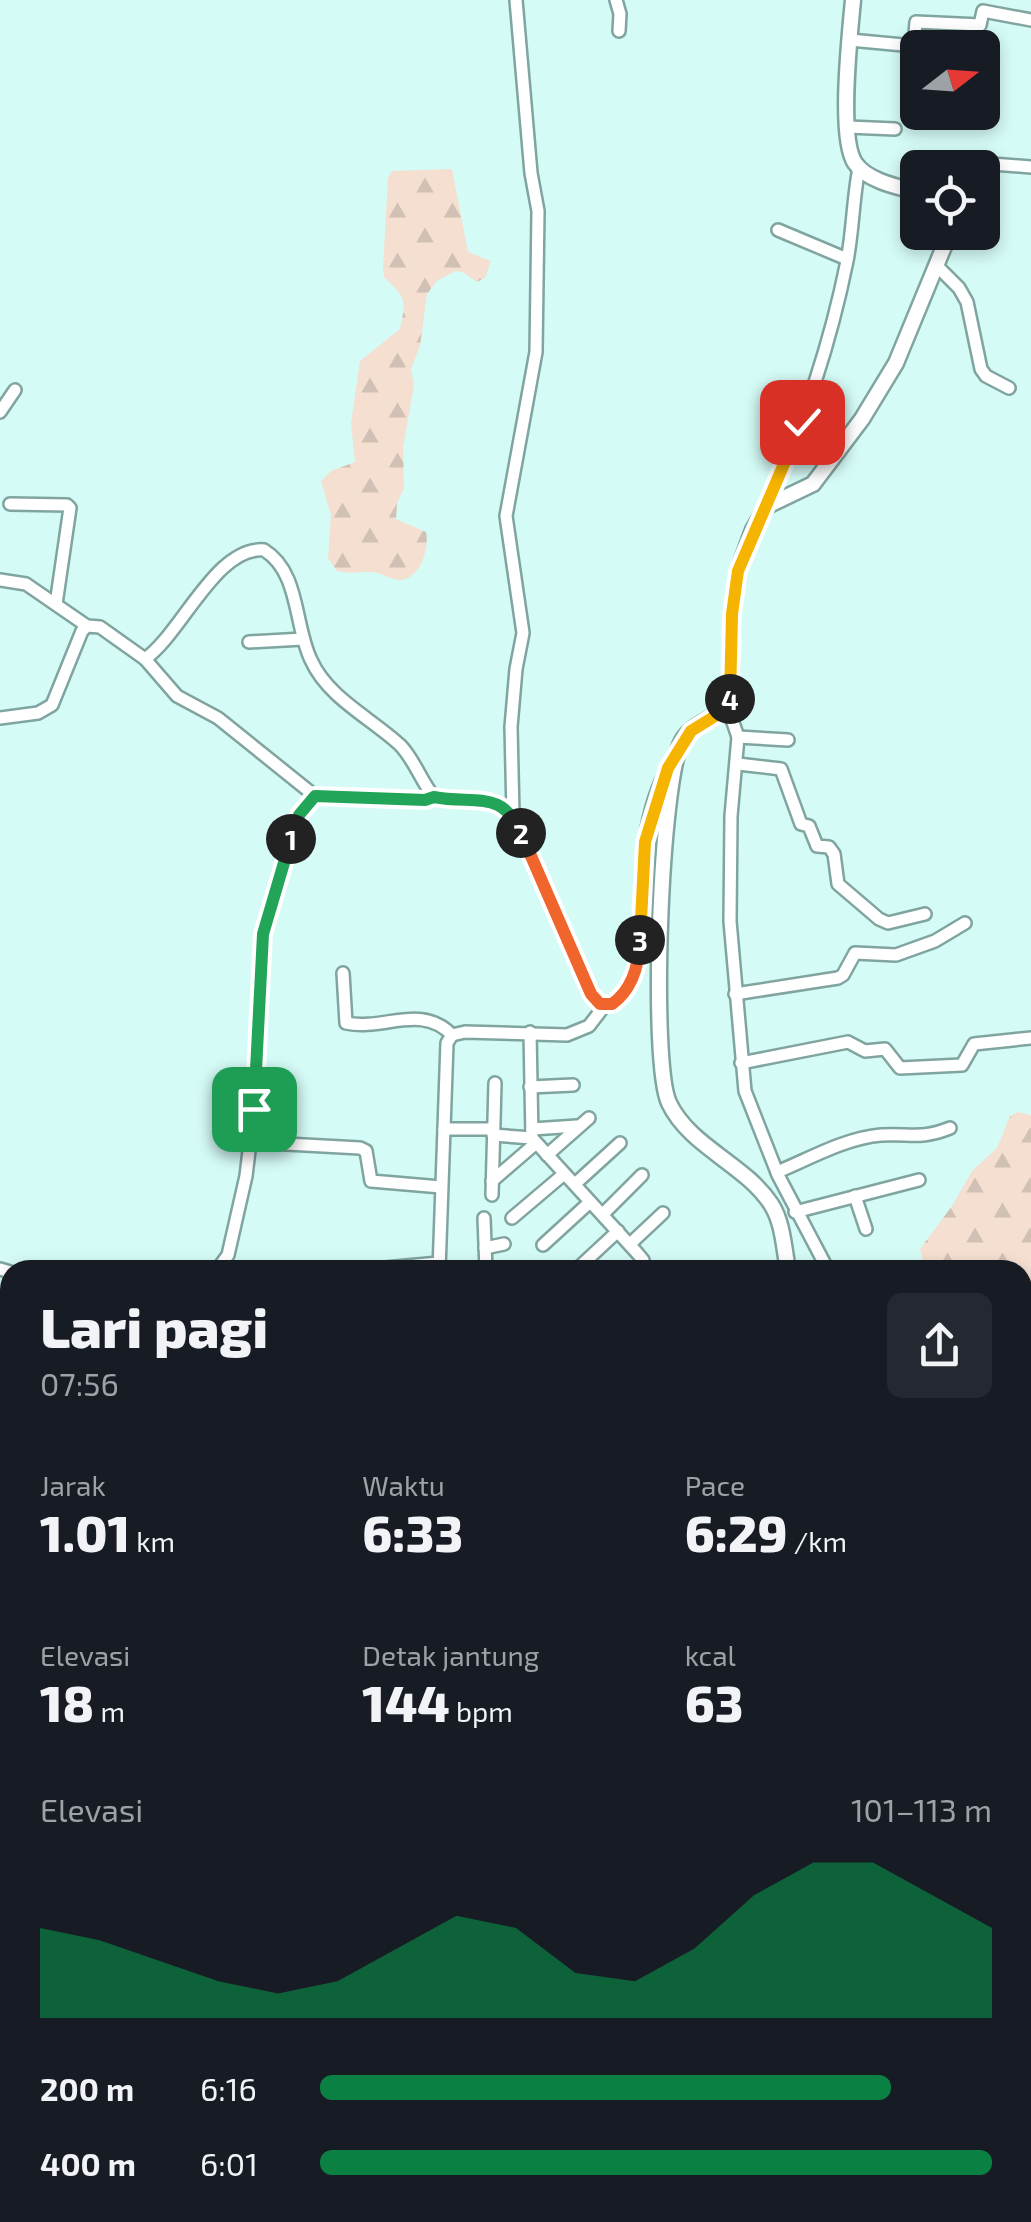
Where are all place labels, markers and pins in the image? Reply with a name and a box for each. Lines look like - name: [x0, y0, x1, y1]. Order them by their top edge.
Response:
- pin: [760, 380, 845, 465]
- pin: 4: [705, 674, 755, 724]
- pin: 2: [496, 808, 546, 858]
- pin: 1: [266, 814, 316, 864]
- pin: 3: [615, 915, 665, 965]
- pin: [212, 1067, 297, 1152]

